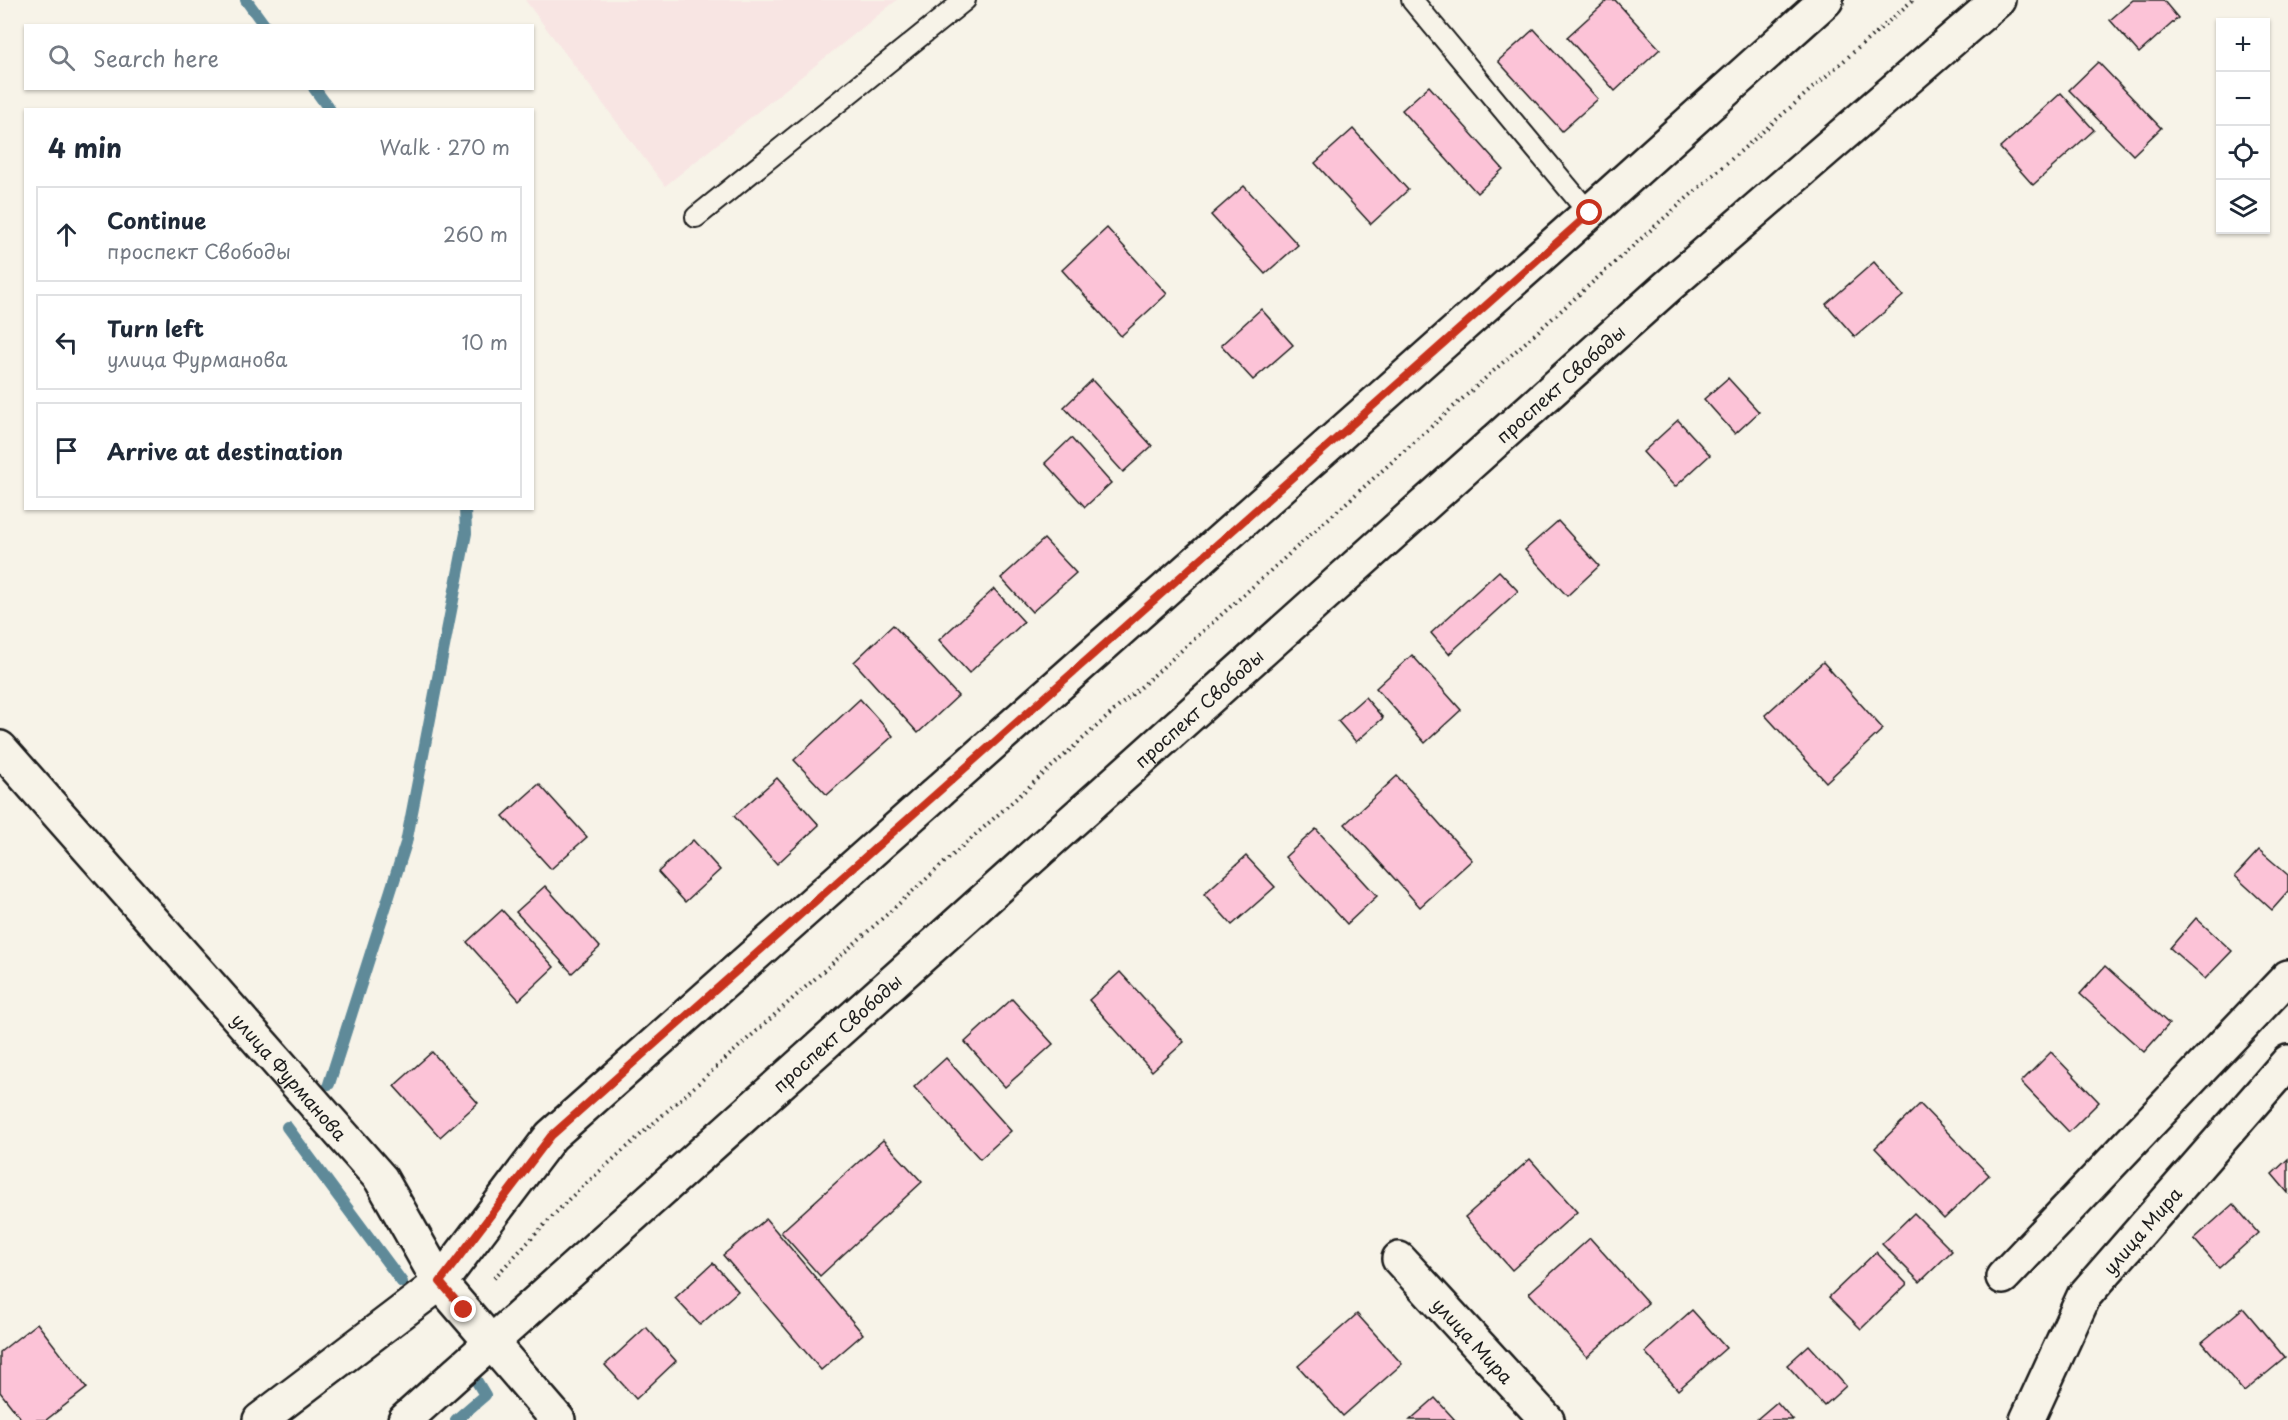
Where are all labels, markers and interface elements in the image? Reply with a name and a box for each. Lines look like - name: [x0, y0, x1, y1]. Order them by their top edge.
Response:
- map controls: [2216, 18, 2270, 234]
- button: +: [2216, 18, 2270, 72]
- search box: [24, 24, 534, 90]
- icon: search: [45, 41, 78, 74]
- text: Search here: [93, 41, 219, 74]
- button: −: [2216, 72, 2270, 126]
- button: locate: [2216, 126, 2270, 180]
- text: 4 min: [48, 128, 122, 167]
- text: Walk · 270 m: [379, 132, 510, 162]
- button: layers: [2216, 180, 2270, 234]
- route start: [1576, 199, 1602, 225]
- text: Continue: [107, 203, 206, 236]
- icon: ahead: [50, 218, 83, 251]
- text: 260 m: [443, 219, 508, 249]
- text: проспект Свободы: [107, 236, 291, 266]
- text: Turn left: [107, 311, 204, 344]
- street label: проспект Свободы: [1489, 318, 1631, 449]
- icon: left: [50, 326, 83, 359]
- text: 10 m: [461, 327, 508, 357]
- text: улица Фурманова: [107, 344, 287, 374]
- icon: arrive: [50, 434, 83, 467]
- text: Arrive at destination: [107, 434, 343, 467]
- street label: проспект Свободы: [1128, 642, 1269, 773]
- street label: проспект Свободы: [766, 967, 907, 1098]
- street label: улица Фурманова: [226, 1006, 355, 1147]
- street label: улица Мира: [2096, 1180, 2188, 1280]
- street label: улица Мира: [1427, 1291, 1521, 1390]
- route end: [450, 1296, 476, 1322]

